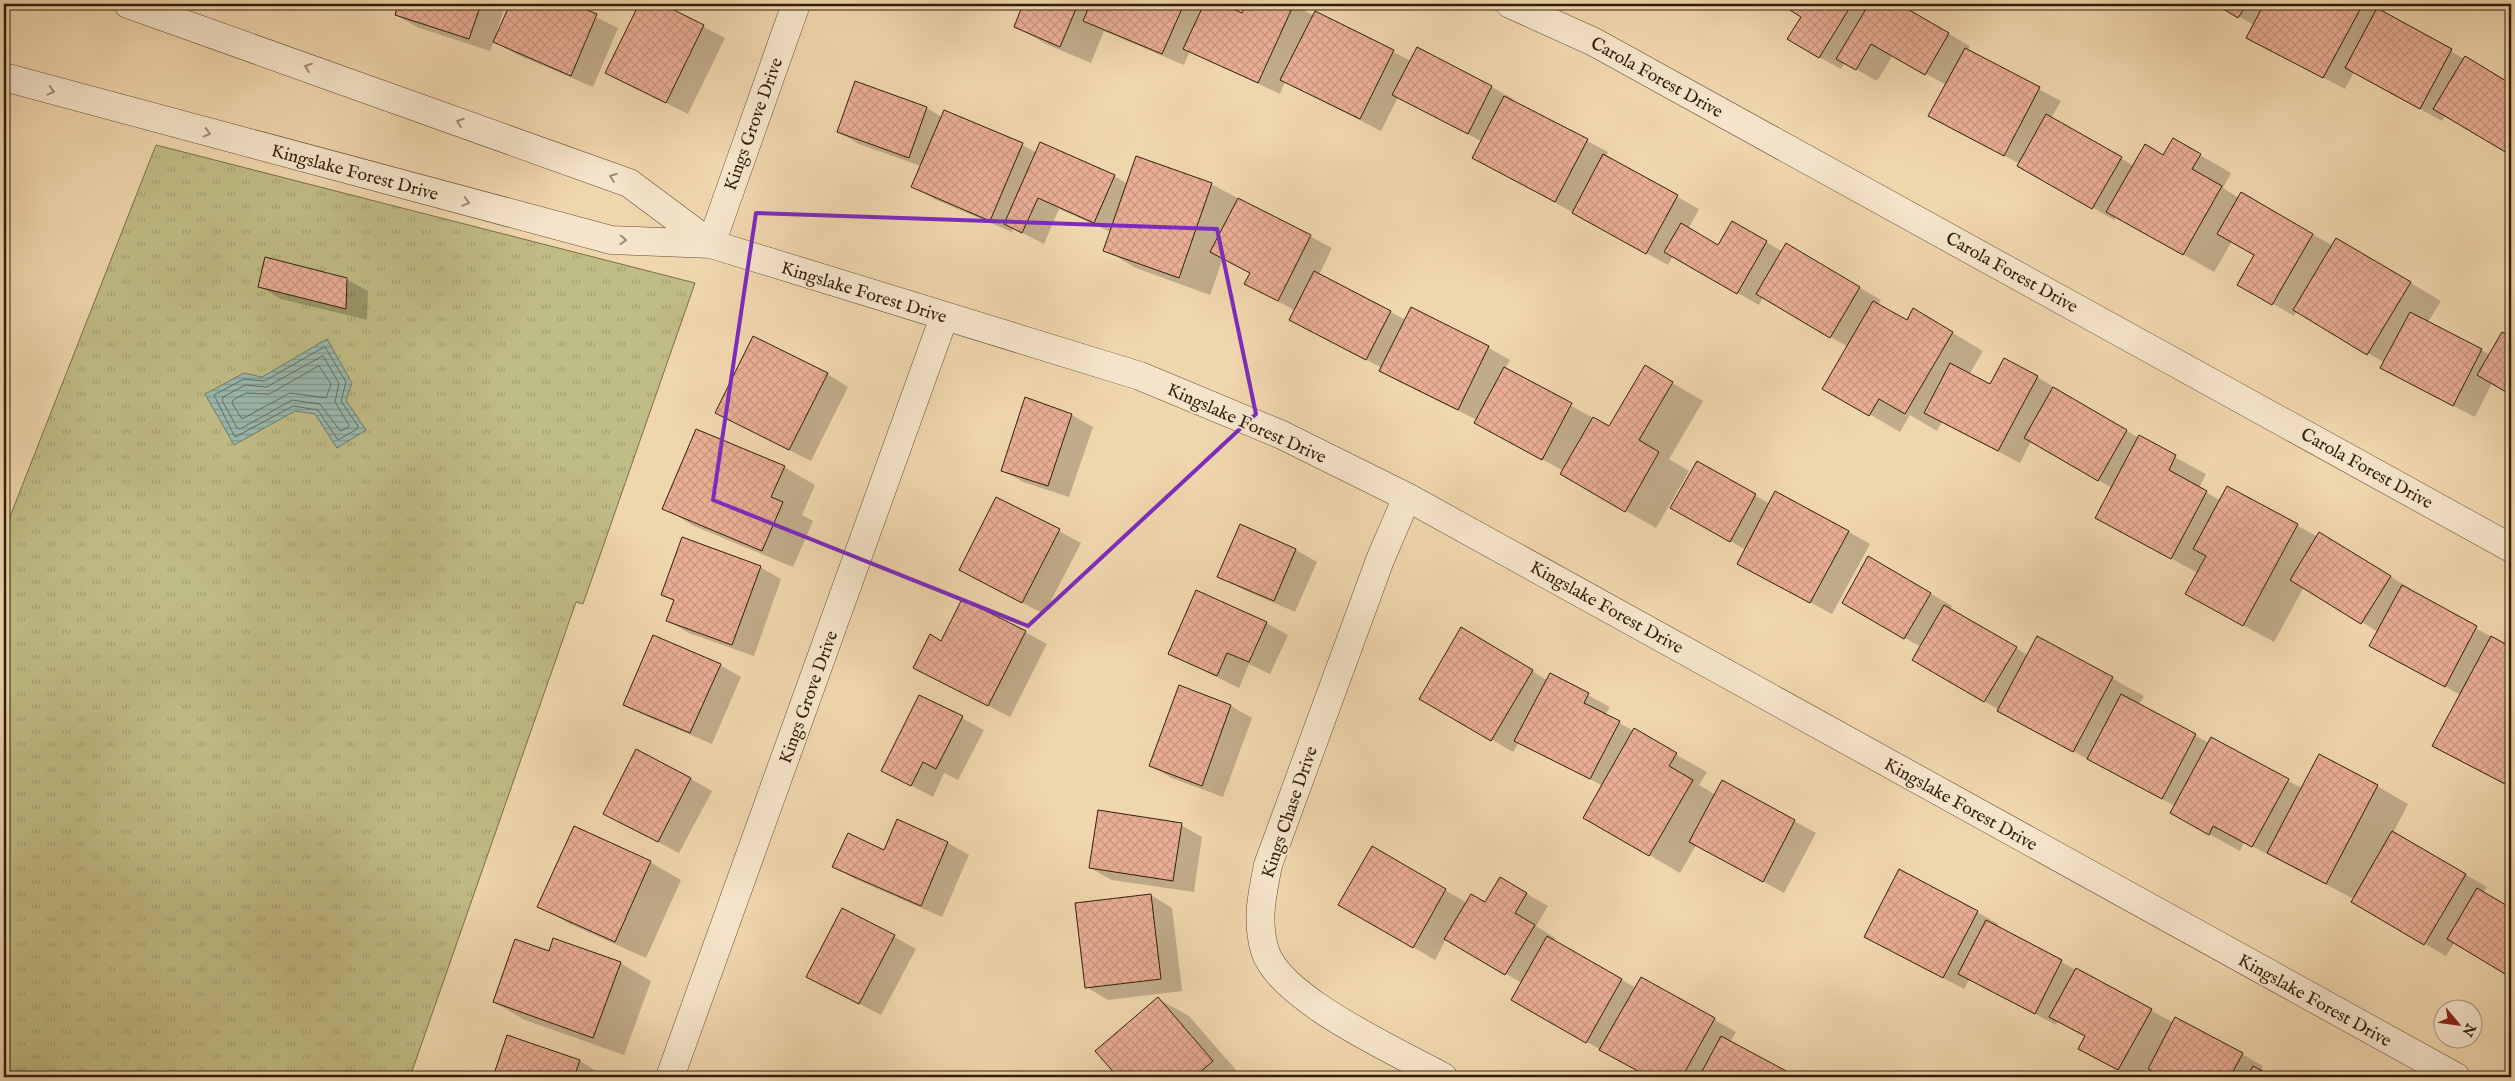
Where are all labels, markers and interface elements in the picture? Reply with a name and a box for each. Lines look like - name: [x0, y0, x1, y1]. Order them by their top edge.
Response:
- street label: Carola Forest Drive: [1586, 32, 1726, 124]
- street label: Kings Grove Drive: [720, 55, 789, 194]
- one-way arrow: [304, 63, 312, 73]
- one-way arrow: [46, 85, 55, 96]
- one-way arrow: [457, 118, 465, 128]
- one-way arrow: [203, 128, 211, 138]
- street label: Kingslake Forest Drive: [269, 140, 441, 207]
- one-way arrow: [609, 173, 618, 183]
- one-way arrow: [461, 196, 470, 206]
- street label: Carola Forest Drive: [1941, 227, 2081, 319]
- one-way arrow: [620, 235, 628, 246]
- street label: Kingslake Forest Drive: [778, 257, 949, 330]
- street label: Kingslake Forest Drive: [1163, 379, 1330, 470]
- street label: Carola Forest Drive: [2296, 423, 2436, 515]
- street label: Kingslake Forest Drive: [1525, 557, 1687, 660]
- street label: Kings Grove Drive: [775, 628, 844, 767]
- street label: Kings Chase Drive: [1257, 743, 1324, 882]
- street label: Kingslake Forest Drive: [1879, 754, 2041, 857]
- street label: Kingslake Forest Drive: [2233, 950, 2395, 1053]
- north arrow: [2432, 998, 2482, 1048]
- text: N: [2458, 1019, 2480, 1039]

